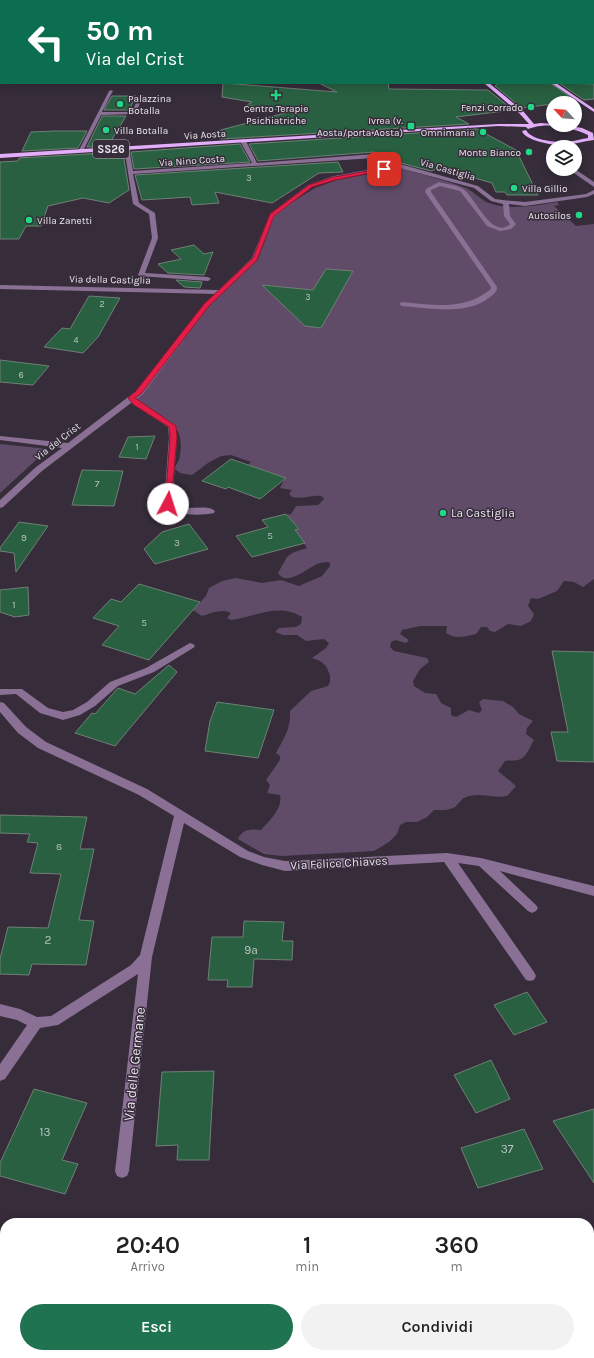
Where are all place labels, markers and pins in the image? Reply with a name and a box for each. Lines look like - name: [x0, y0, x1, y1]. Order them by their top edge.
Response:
- marker: Centro Terapie Psichiatriche: [270, 89, 282, 101]
- place label: Palazzina Botalla: [128, 93, 171, 117]
- marker: Palazzina Botalla: [115, 99, 125, 109]
- place label: Fenzi Corrado: [461, 102, 523, 114]
- marker: Fenzi Corrado: [526, 102, 536, 112]
- place label: Centro Terapie Psichiatriche: [244, 103, 309, 127]
- place label: Ivrea (v. Aosta/porta Aosta): [317, 115, 403, 139]
- marker: Ivrea (v. Aosta/porta Aosta): [406, 121, 416, 131]
- marker: Villa Botalla: [101, 125, 111, 135]
- place label: Villa Botalla: [114, 125, 168, 137]
- place label: Omnimania: [421, 127, 475, 139]
- marker: Omnimania: [478, 127, 488, 137]
- place label: Monte Bianco: [458, 147, 521, 159]
- marker: Monte Bianco: [524, 147, 534, 157]
- pin: [367, 152, 401, 186]
- marker: Villa Gillio: [509, 183, 519, 193]
- place label: Villa Gillio: [522, 183, 568, 195]
- place label: Autosilos: [528, 210, 571, 222]
- marker: Autosilos: [574, 210, 584, 220]
- marker: Villa Zanetti: [24, 215, 34, 225]
- place label: Villa Zanetti: [37, 215, 92, 227]
- place label: La Castiglia: [451, 506, 515, 520]
- marker: La Castiglia: [438, 508, 448, 518]

